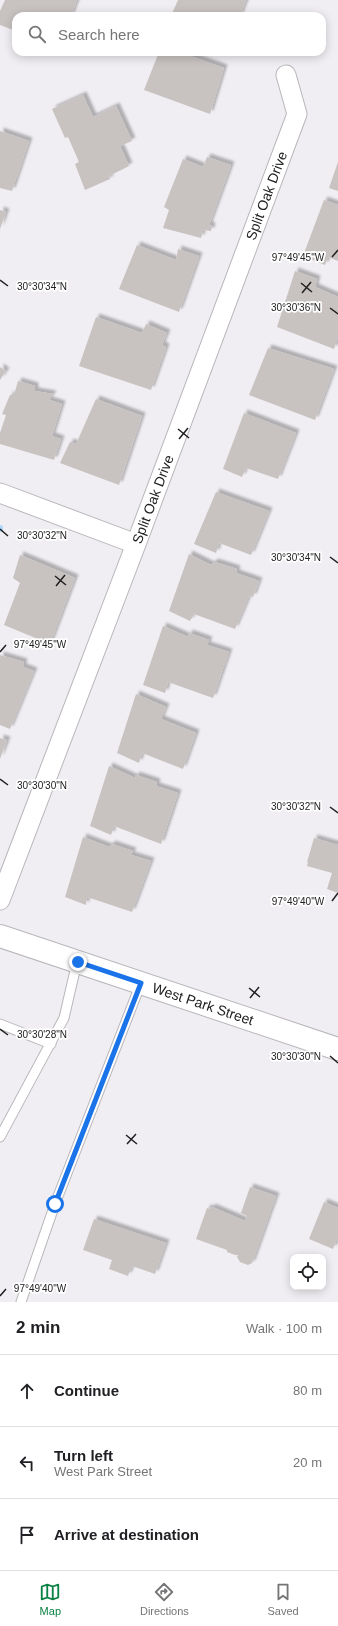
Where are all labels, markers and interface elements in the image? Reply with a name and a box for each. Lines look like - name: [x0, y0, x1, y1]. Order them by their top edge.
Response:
- search box: [12, 12, 326, 56]
- icon: search: [26, 23, 48, 45]
- text: Search here: [58, 26, 140, 43]
- street label: Split Oak Drive: [243, 149, 290, 242]
- text: 97°49'45"W: [272, 252, 325, 263]
- text: 30°30'34"N: [17, 281, 67, 292]
- text: 30°30'36"N: [271, 302, 321, 313]
- street label: Split Oak Drive: [129, 452, 177, 546]
- text: 30°30'32"N: [17, 530, 67, 541]
- text: 30°30'34"N: [271, 552, 321, 563]
- text: 97°49'45"W: [14, 639, 67, 650]
- text: 30°30'30"N: [17, 780, 67, 791]
- text: 30°30'32"N: [271, 801, 321, 812]
- text: 97°49'40"W: [272, 896, 325, 907]
- route end: [69, 953, 87, 971]
- street label: West Park Street: [150, 980, 256, 1028]
- text: 30°30'28"N: [17, 1029, 67, 1040]
- text: 30°30'30"N: [271, 1051, 321, 1062]
- route start: [46, 1195, 64, 1213]
- map controls: [290, 1254, 326, 1290]
- button: locate: [290, 1254, 326, 1290]
- text: 97°49'40"W: [14, 1283, 67, 1294]
- text: 2 min: [16, 1318, 60, 1337]
- text: Walk · 100 m: [246, 1321, 322, 1336]
- icon: ahead: [16, 1380, 38, 1402]
- text: Continue: [54, 1382, 119, 1399]
- text: 80 m: [293, 1383, 322, 1398]
- text: Turn left: [54, 1447, 113, 1464]
- icon: left: [16, 1452, 38, 1474]
- text: 20 m: [293, 1455, 322, 1470]
- text: West Park Street: [54, 1464, 152, 1479]
- icon: arrive: [16, 1524, 38, 1546]
- text: Arrive at destination: [54, 1526, 199, 1543]
- tab: Map: [39, 1581, 61, 1617]
- tab: Directions: [140, 1581, 189, 1617]
- tab: Saved: [267, 1581, 299, 1617]

